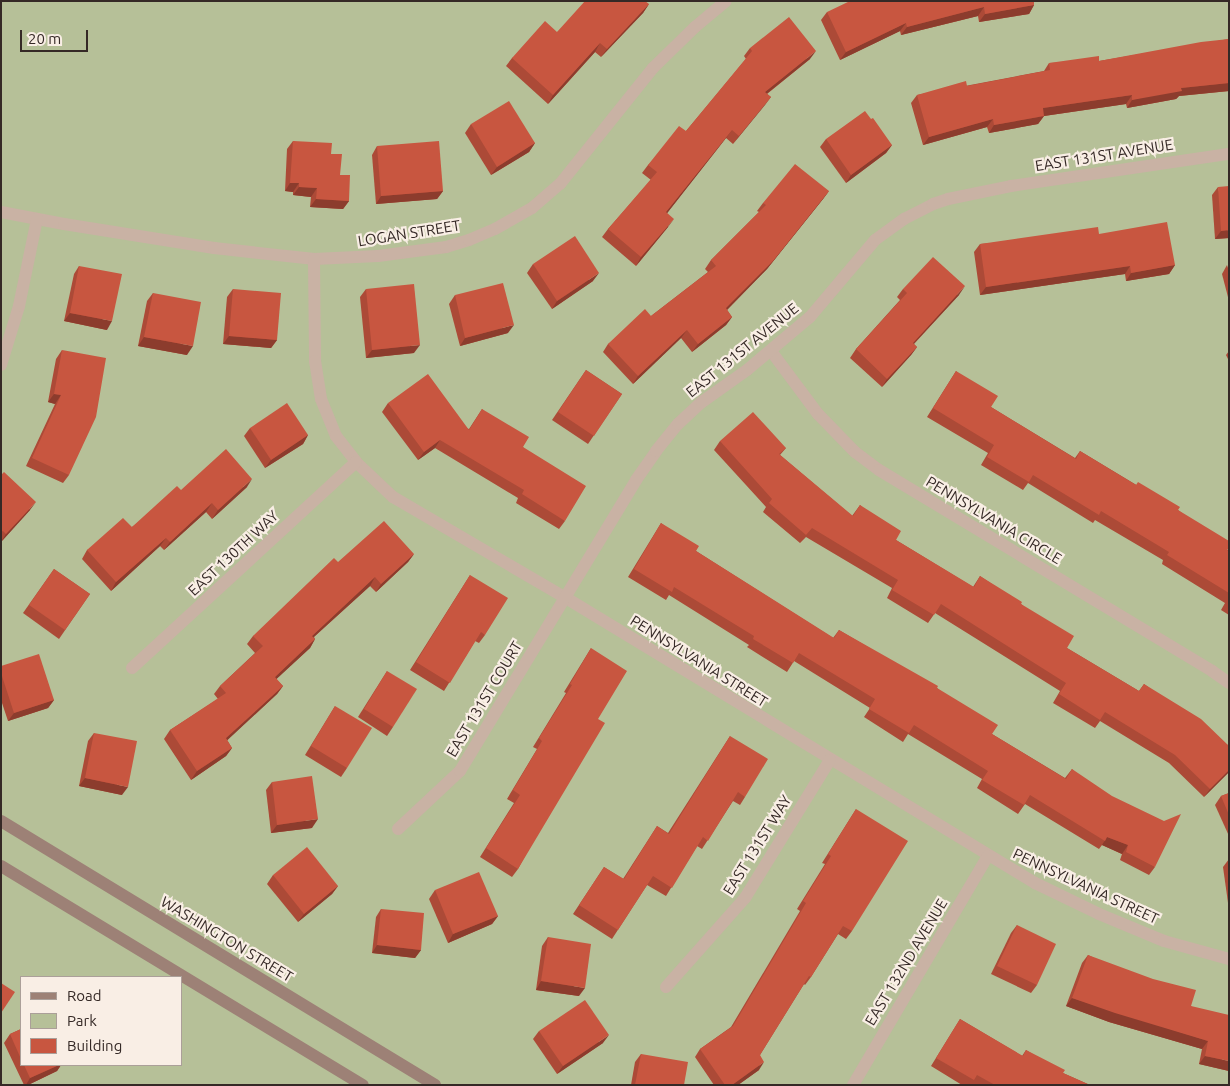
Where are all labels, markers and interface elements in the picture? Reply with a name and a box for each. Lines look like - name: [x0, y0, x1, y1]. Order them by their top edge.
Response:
- scale bar: [22, 20, 90, 52]
- text: 20 m: [28, 30, 61, 47]
- street label: EAST 131ST AVENUE: [1034, 135, 1174, 175]
- street label: LOGAN STREET: [357, 216, 461, 250]
- street label: EAST 131ST AVENUE: [682, 299, 802, 401]
- street label: PENNSYLVANIA CIRCLE: [923, 472, 1065, 568]
- street label: EAST 130TH WAY: [184, 507, 282, 599]
- street label: PENNSYLVANIA STREET: [627, 611, 771, 711]
- street label: EAST 131ST COURT: [442, 638, 526, 760]
- street label: EAST 131ST WAY: [719, 792, 795, 898]
- street label: PENNSYLVANIA STREET: [1010, 844, 1162, 928]
- street label: WASHINGTON STREET: [158, 892, 296, 986]
- street label: EAST 132ND AVENUE: [861, 895, 951, 1029]
- legend: [20, 976, 182, 1066]
- text: Road: [67, 987, 102, 1004]
- text: Park: [67, 1012, 97, 1029]
- text: Building: [67, 1037, 122, 1054]

